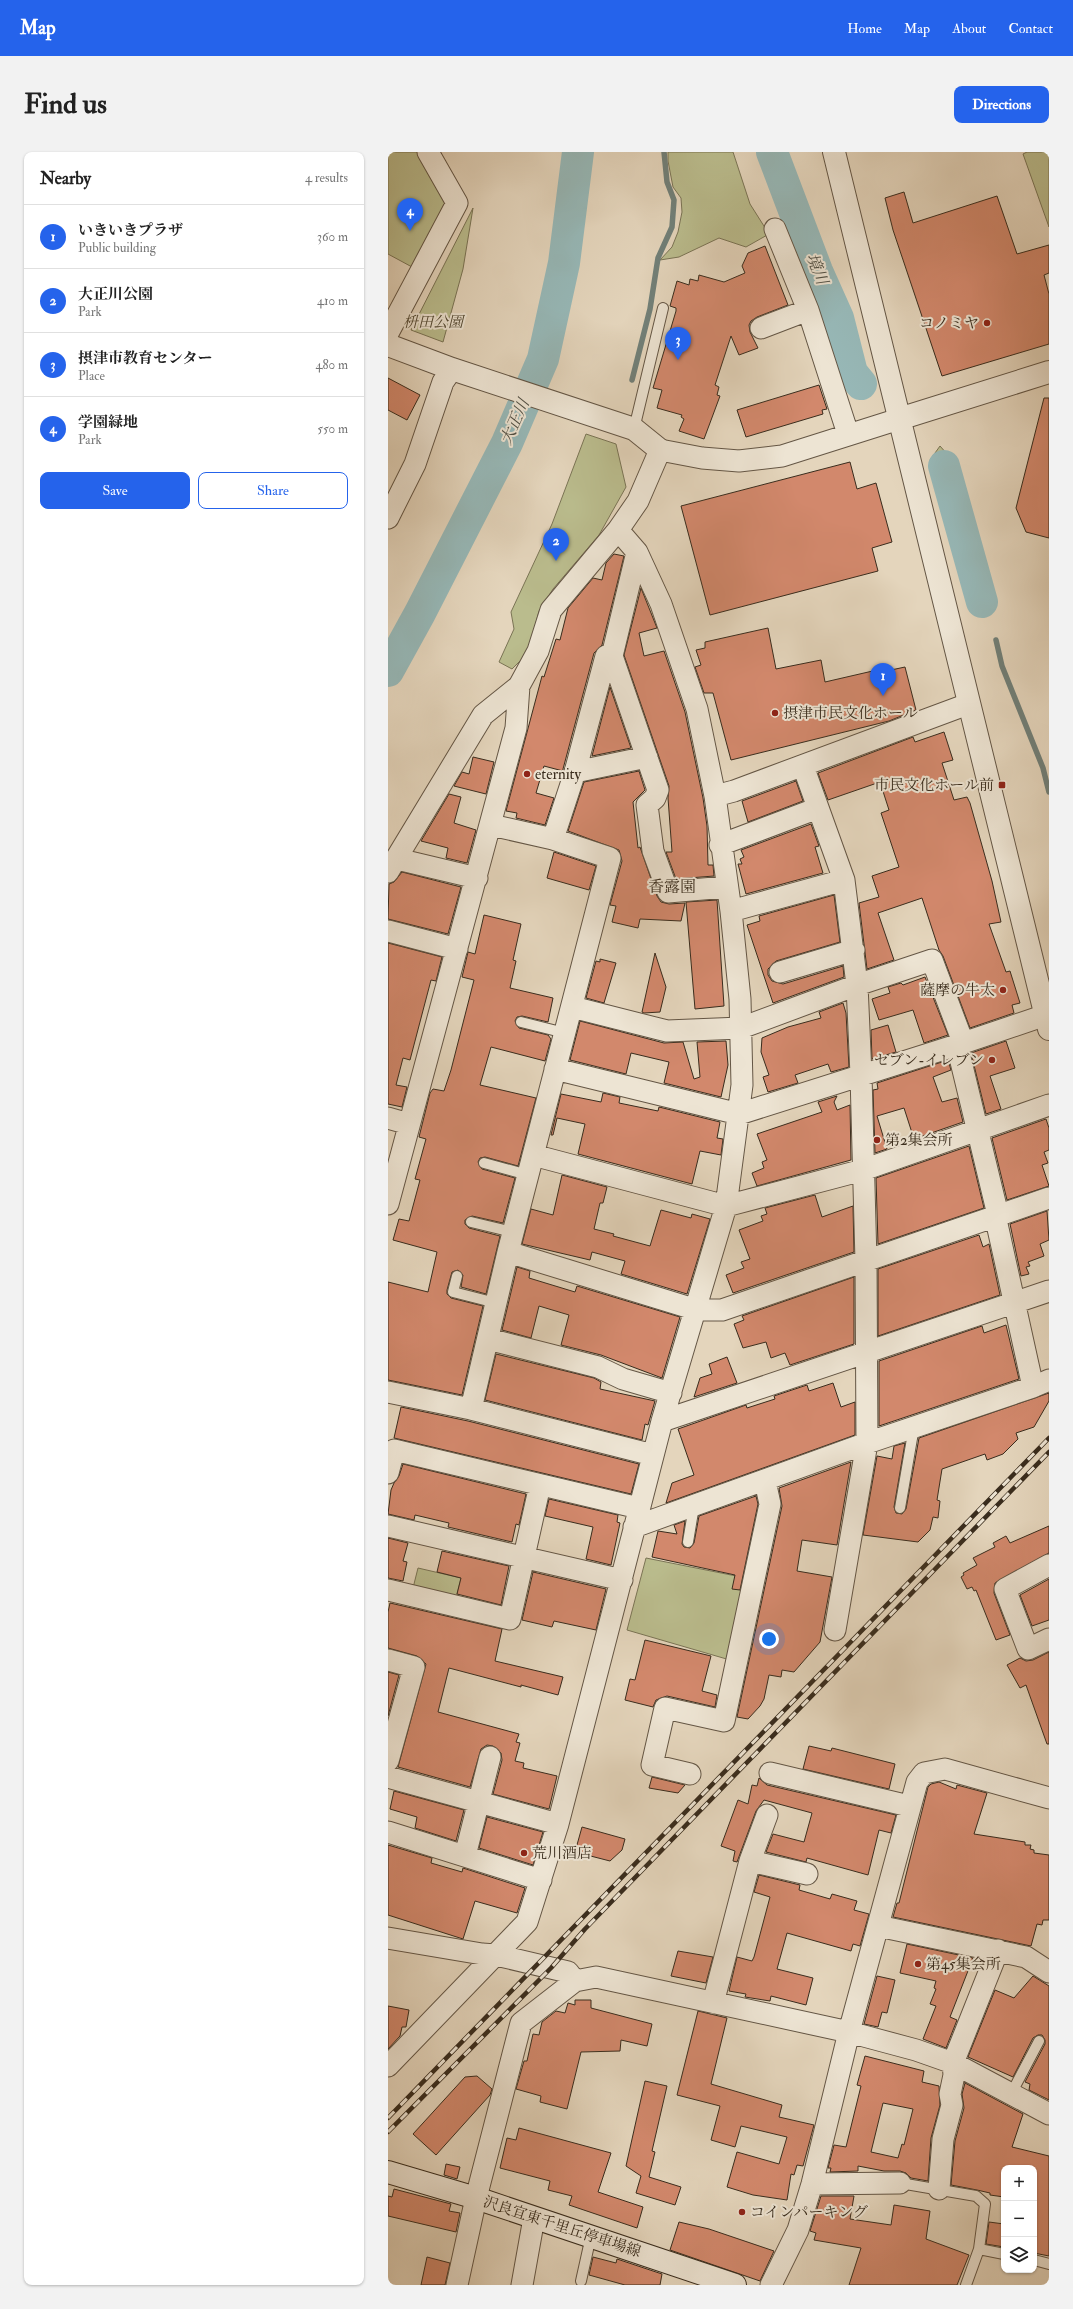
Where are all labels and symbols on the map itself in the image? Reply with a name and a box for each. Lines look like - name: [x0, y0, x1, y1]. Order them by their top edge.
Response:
- pin: 4: [397, 198, 423, 231]
- water label: 境川: [802, 250, 833, 289]
- park label: 枡田公園: [403, 313, 466, 332]
- place label: コノミヤ: [919, 314, 979, 333]
- marker: コノミヤ: [982, 318, 992, 328]
- pin: 3: [665, 327, 691, 360]
- water label: 大正川: [496, 394, 535, 448]
- pin: 2: [543, 528, 569, 561]
- pin: 1: [870, 663, 896, 696]
- place label: 摂津市民文化ホール: [783, 704, 918, 723]
- marker: 摂津市民文化ホール: [770, 708, 780, 718]
- place label: eternity: [535, 765, 581, 784]
- marker: eternity: [522, 769, 532, 779]
- place label: 市民文化ホール前: [874, 776, 994, 795]
- marker: 市民文化ホール前: [997, 780, 1007, 790]
- district label: 香露園: [648, 877, 696, 897]
- place label: 薩摩の牛太: [920, 981, 995, 1000]
- marker: 薩摩の牛太: [998, 985, 1008, 995]
- place label: セブン-イレブン: [874, 1051, 984, 1070]
- marker: セブン-イレブン: [987, 1055, 997, 1065]
- place label: 第2集会所: [885, 1131, 953, 1150]
- marker: 第2集会所: [872, 1135, 882, 1145]
- your location: [759, 1629, 779, 1649]
- place label: 荒川酒店: [532, 1844, 592, 1863]
- marker: 荒川酒店: [519, 1848, 529, 1858]
- place label: 第45集会所: [926, 1955, 1001, 1974]
- marker: 第45集会所: [913, 1959, 923, 1969]
- street label: 沢良宜東千里丘停車場線: [481, 2192, 643, 2262]
- place label: コインパーキング: [750, 2203, 868, 2222]
- marker: コインパーキング: [737, 2207, 747, 2217]

